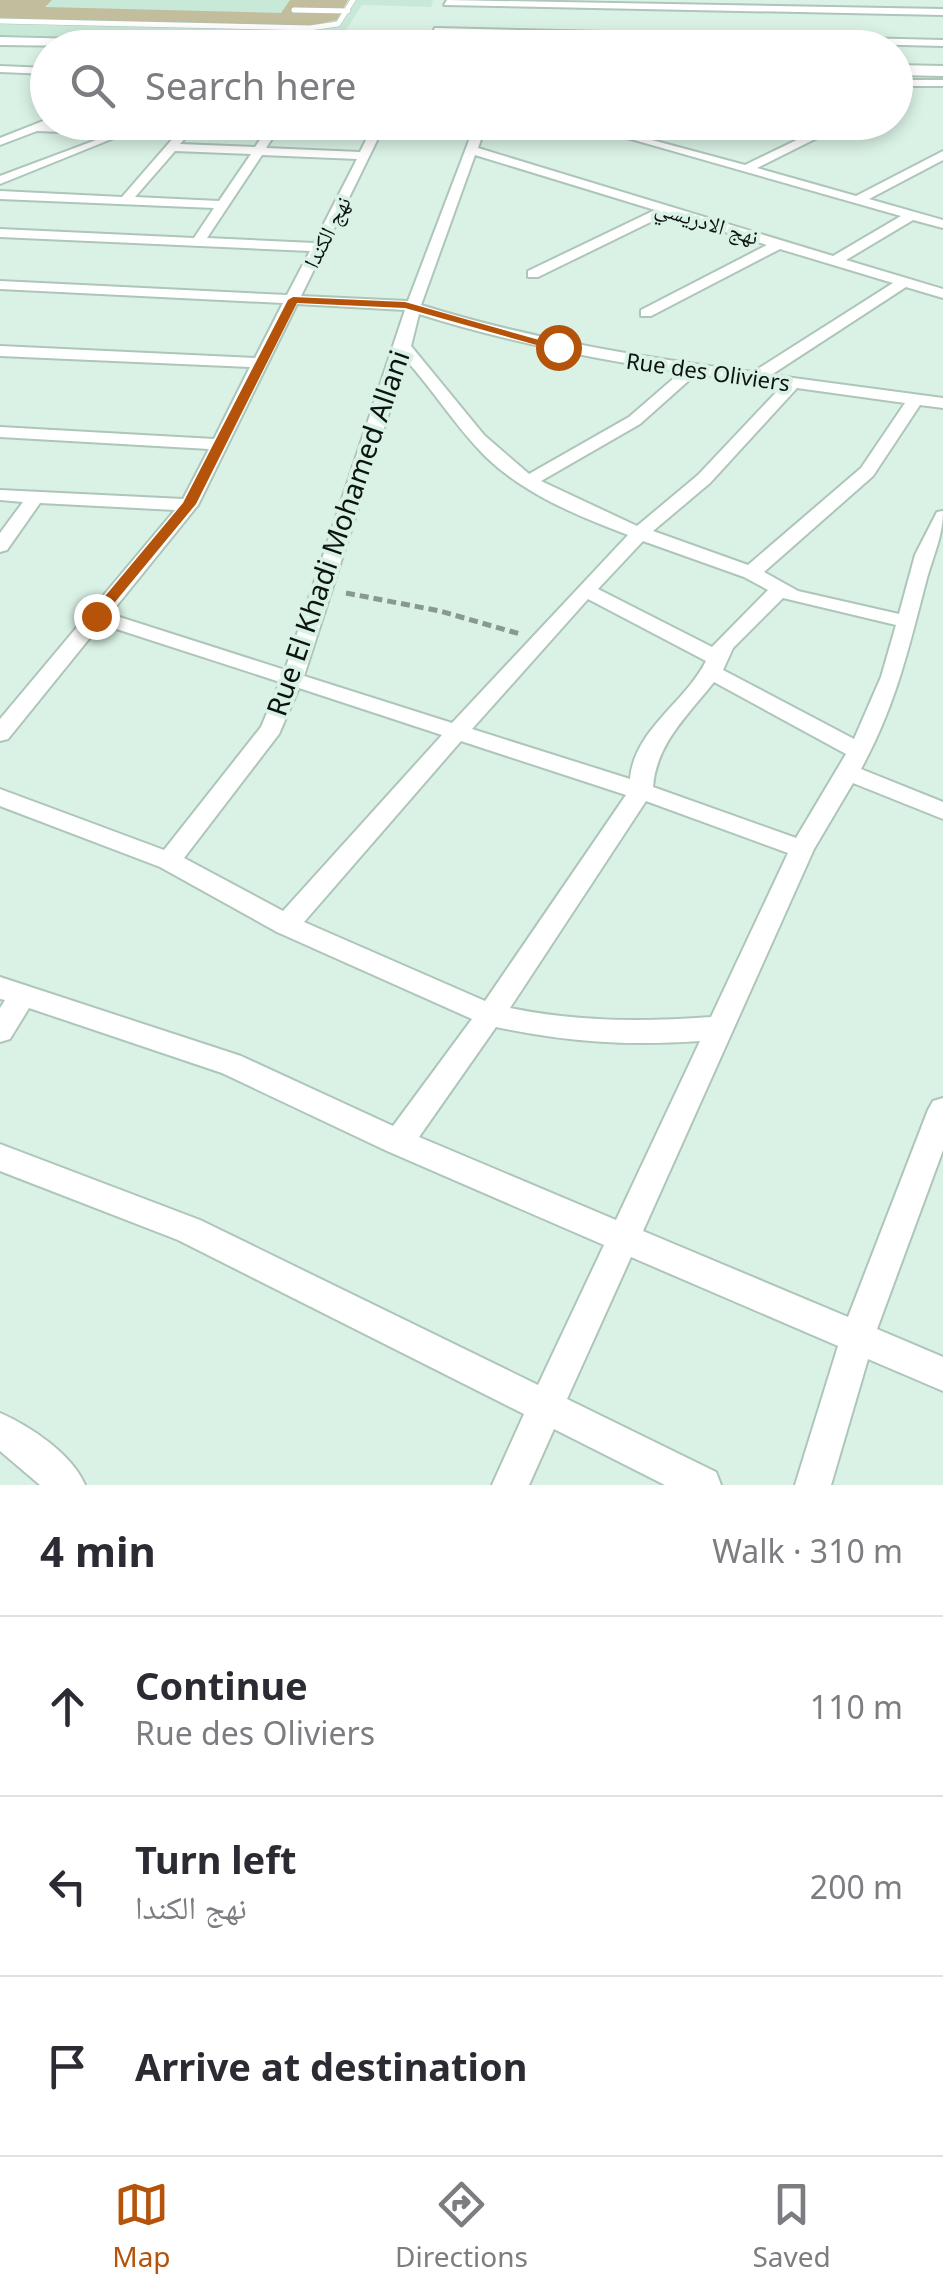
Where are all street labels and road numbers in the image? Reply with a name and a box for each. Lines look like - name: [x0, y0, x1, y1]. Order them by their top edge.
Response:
- street label: نهج الكندا: [295, 190, 357, 273]
- street label: نهج الادريسي: [651, 191, 763, 254]
- street label: Rue El Khadi Mohamed Allani: [257, 345, 418, 721]
- street label: Rue des Oliviers: [624, 345, 792, 397]

